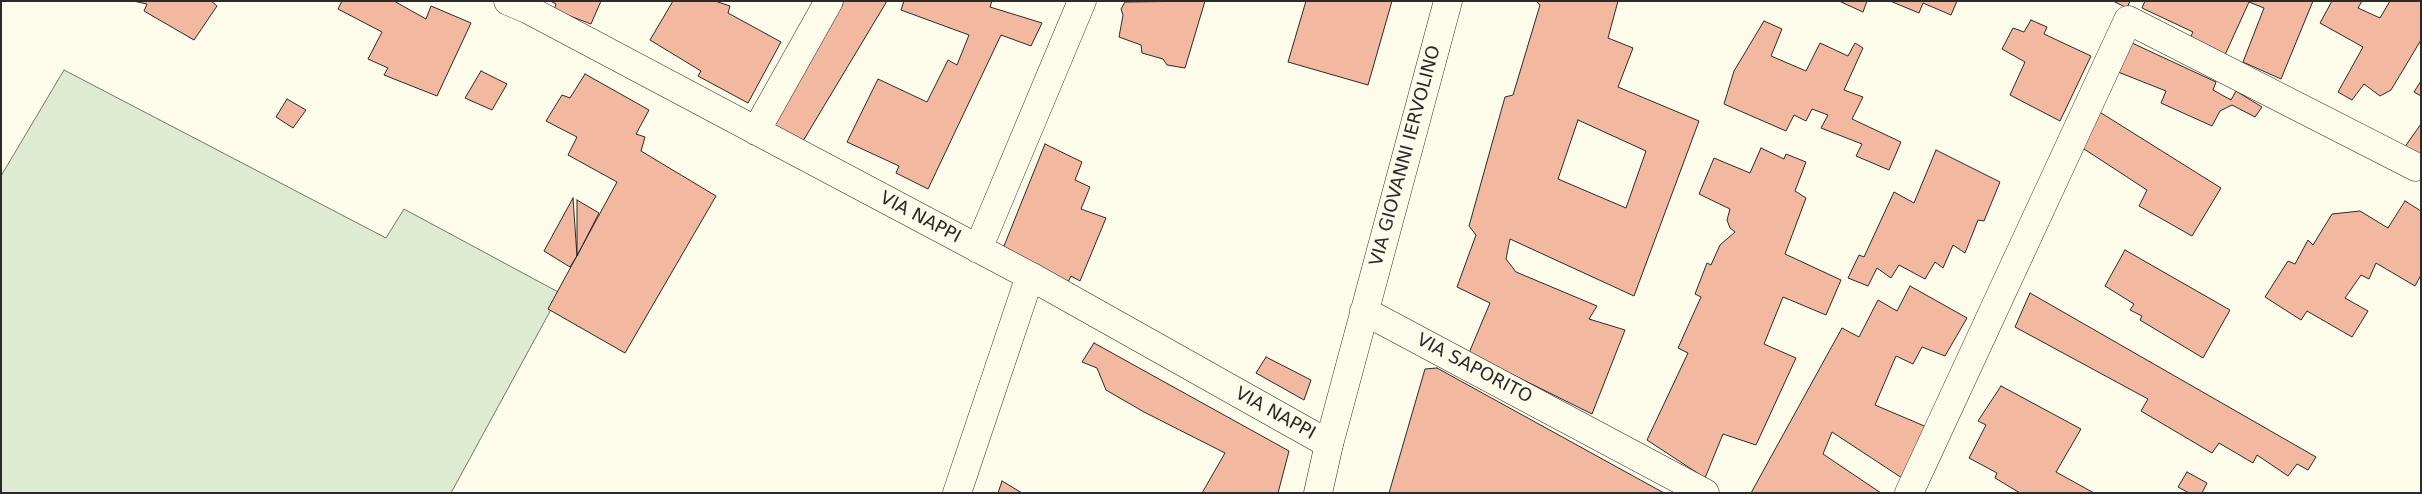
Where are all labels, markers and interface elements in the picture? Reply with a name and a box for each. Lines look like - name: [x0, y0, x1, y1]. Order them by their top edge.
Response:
- street label: VIA GIOVANNI IERVOLINO: [1366, 43, 1446, 269]
- street label: VIA NAPPI: [876, 188, 964, 248]
- street label: VIA SAPORITO: [1413, 329, 1535, 409]
- street label: VIA NAPPI: [1231, 383, 1319, 445]

